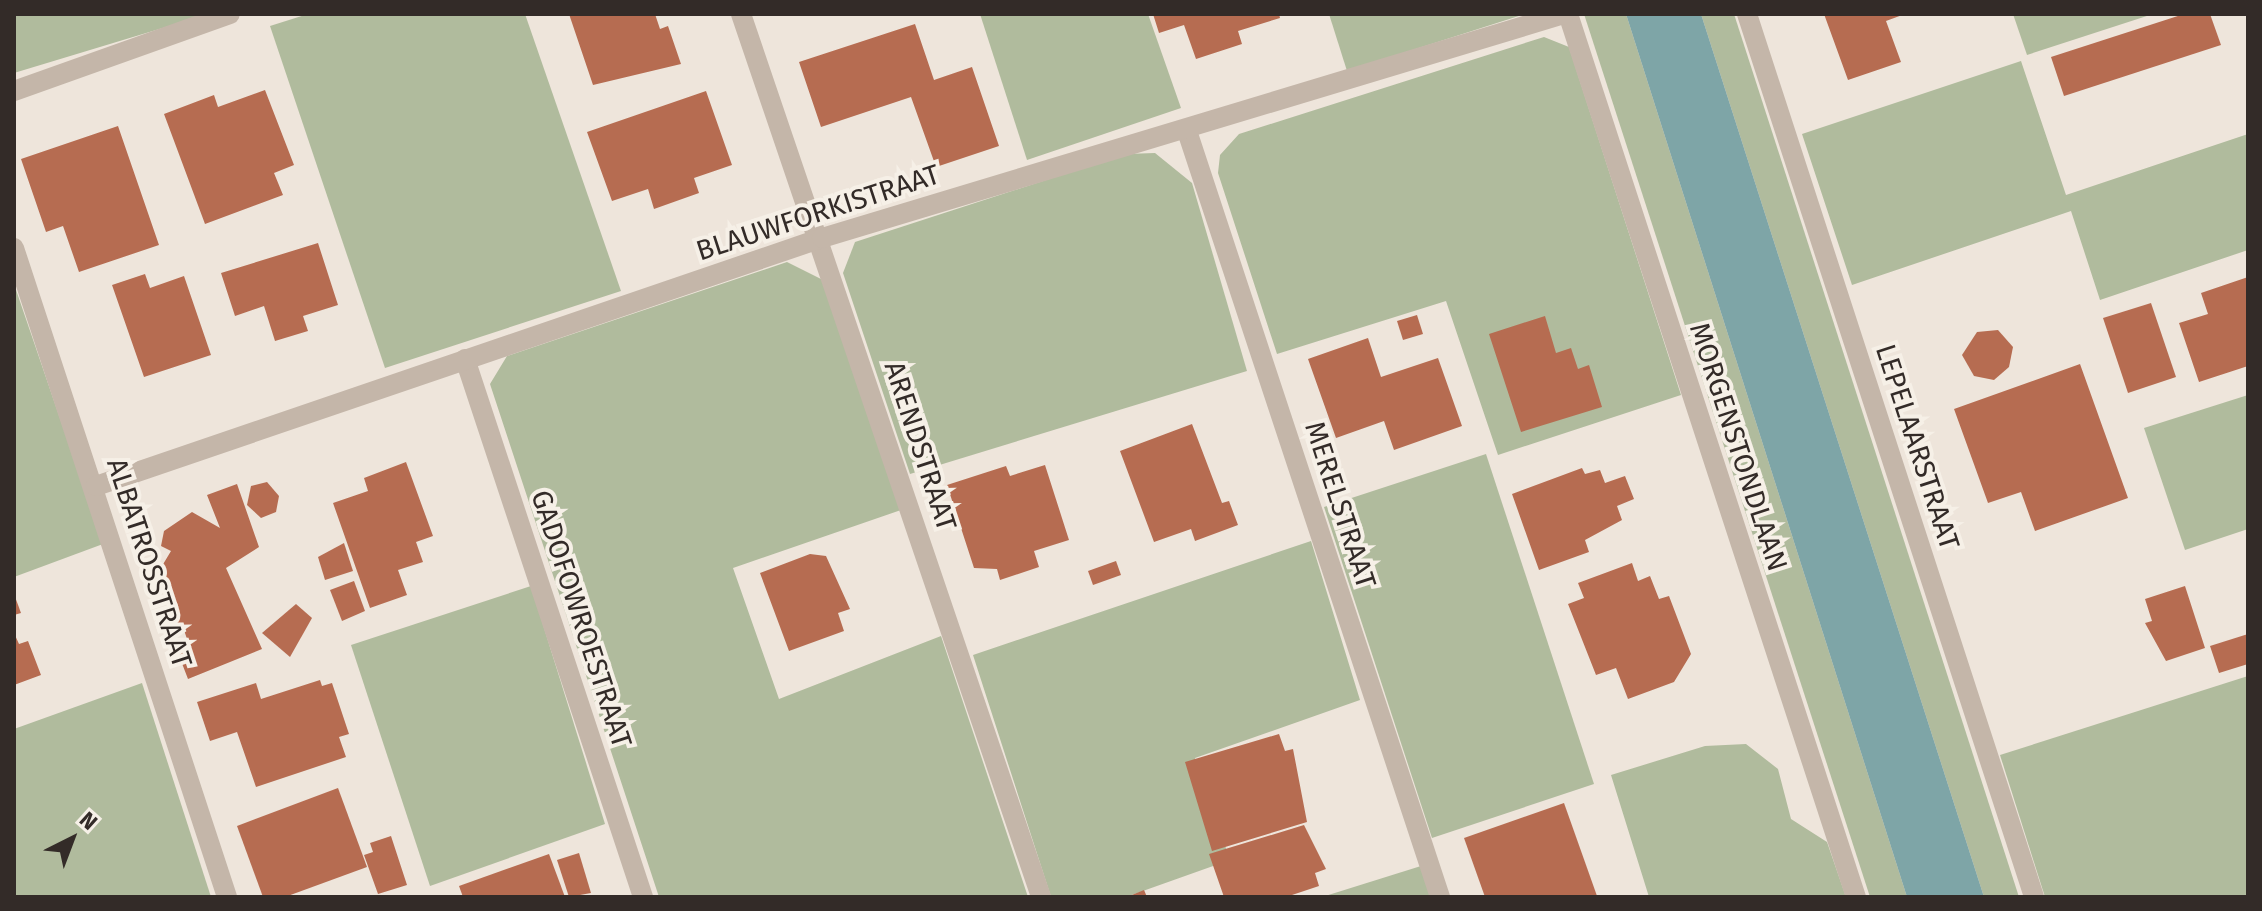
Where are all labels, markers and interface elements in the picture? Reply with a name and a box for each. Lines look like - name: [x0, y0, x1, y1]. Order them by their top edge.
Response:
- street label: BLAUWFORKISTRAAT: [692, 158, 944, 268]
- street label: MORGENSTONDLAAN: [1682, 319, 1794, 575]
- street label: LEPELAARSTRAAT: [1868, 340, 1966, 554]
- street label: ARENDSTRAAT: [877, 357, 963, 535]
- street label: MERELSTRAAT: [1297, 417, 1383, 593]
- street label: ALBATROSSTRAAT: [99, 454, 199, 672]
- street label: GADOFOWROESTRAAT: [523, 486, 639, 752]
- north arrow: [32, 799, 112, 879]
- text: N: [74, 806, 103, 836]

